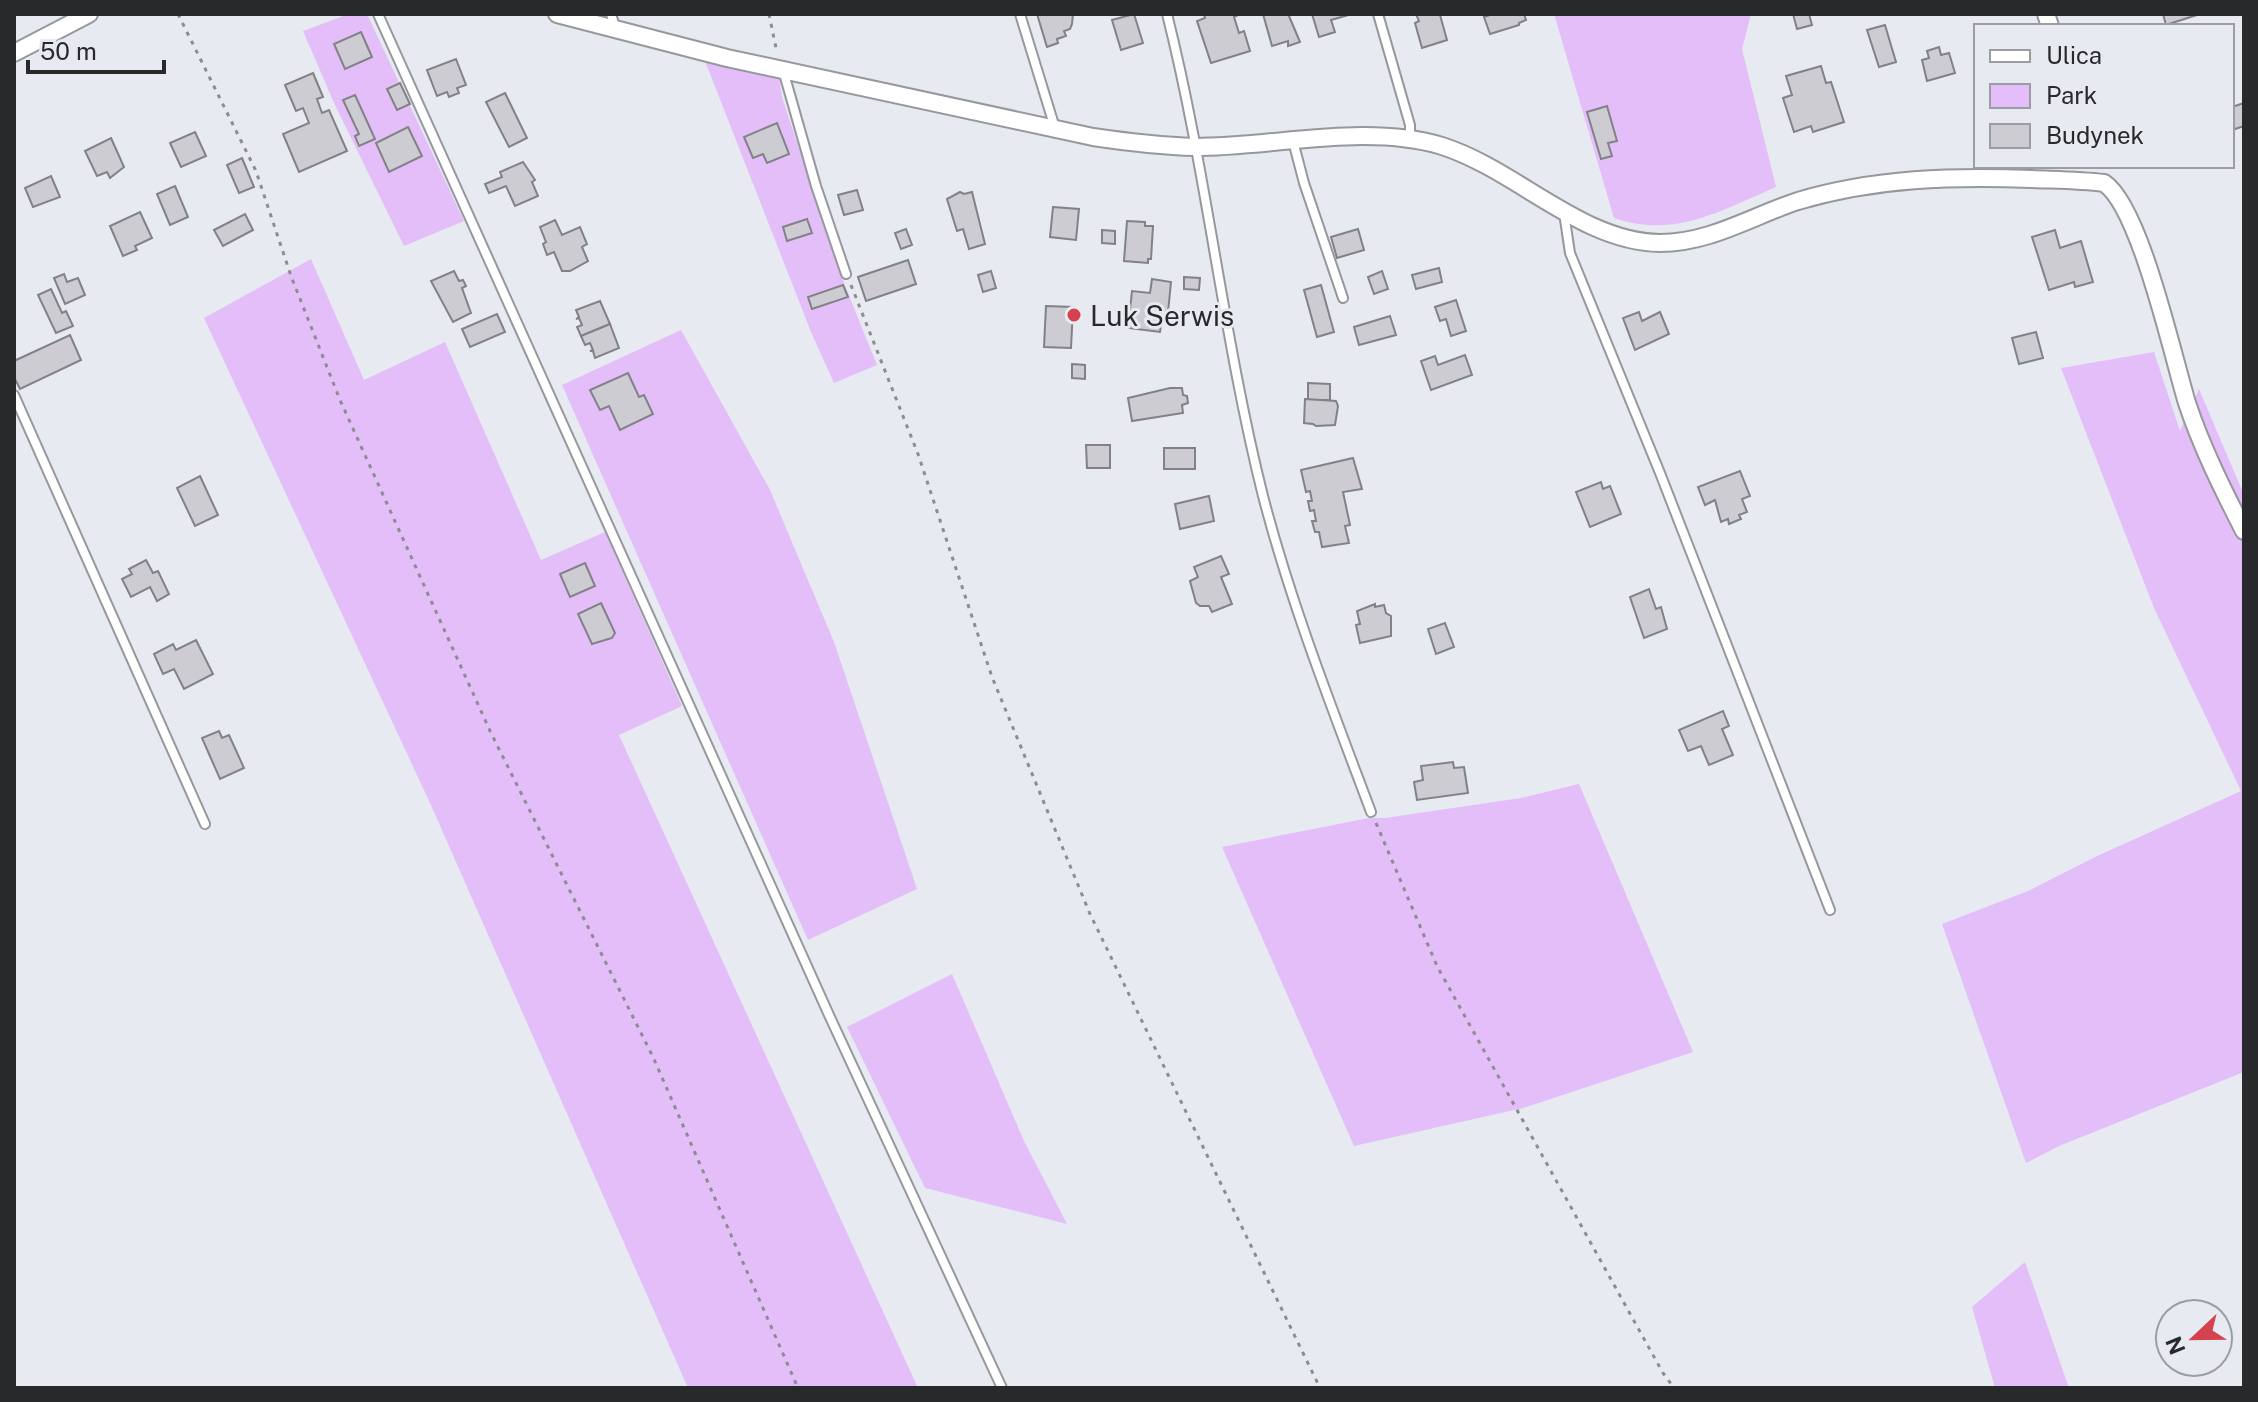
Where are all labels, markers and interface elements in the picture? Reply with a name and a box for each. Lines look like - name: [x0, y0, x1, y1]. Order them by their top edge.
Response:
- scale bar: [28, 24, 164, 74]
- legend: [1974, 24, 2234, 168]
- text: 50 m: [40, 37, 97, 65]
- text: Ulica: [2046, 41, 2102, 69]
- text: Park: [2046, 81, 2097, 109]
- text: Budynek: [2046, 121, 2144, 149]
- place label: Luk Serwis: [1090, 299, 1234, 332]
- marker: Luk Serwis: [1065, 306, 1083, 324]
- north arrow: [2154, 1298, 2234, 1378]
- text: N: [2160, 1333, 2191, 1358]

